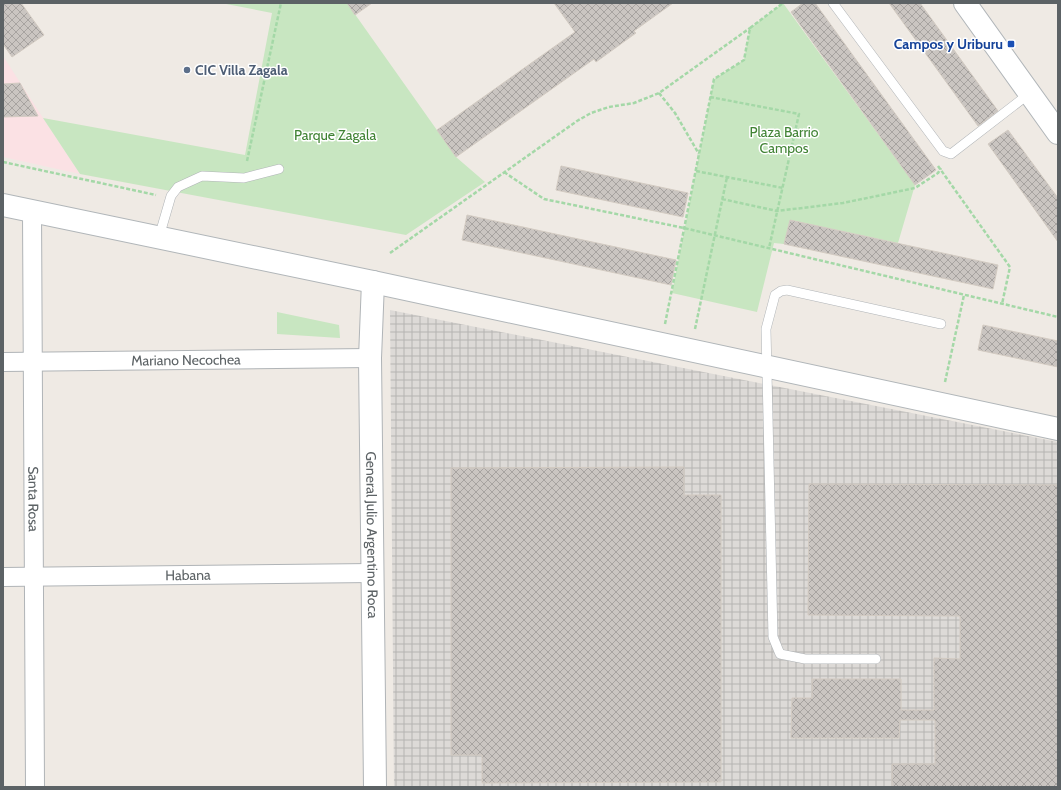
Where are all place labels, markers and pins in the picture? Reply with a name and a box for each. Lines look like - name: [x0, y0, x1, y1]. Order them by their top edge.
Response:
- place label: Campos y Uriburu: [894, 35, 1003, 53]
- marker: Campos y Uriburu: [1006, 39, 1016, 49]
- place label: CIC Villa Zagala: [195, 61, 288, 79]
- marker: CIC Villa Zagala: [182, 65, 192, 75]

